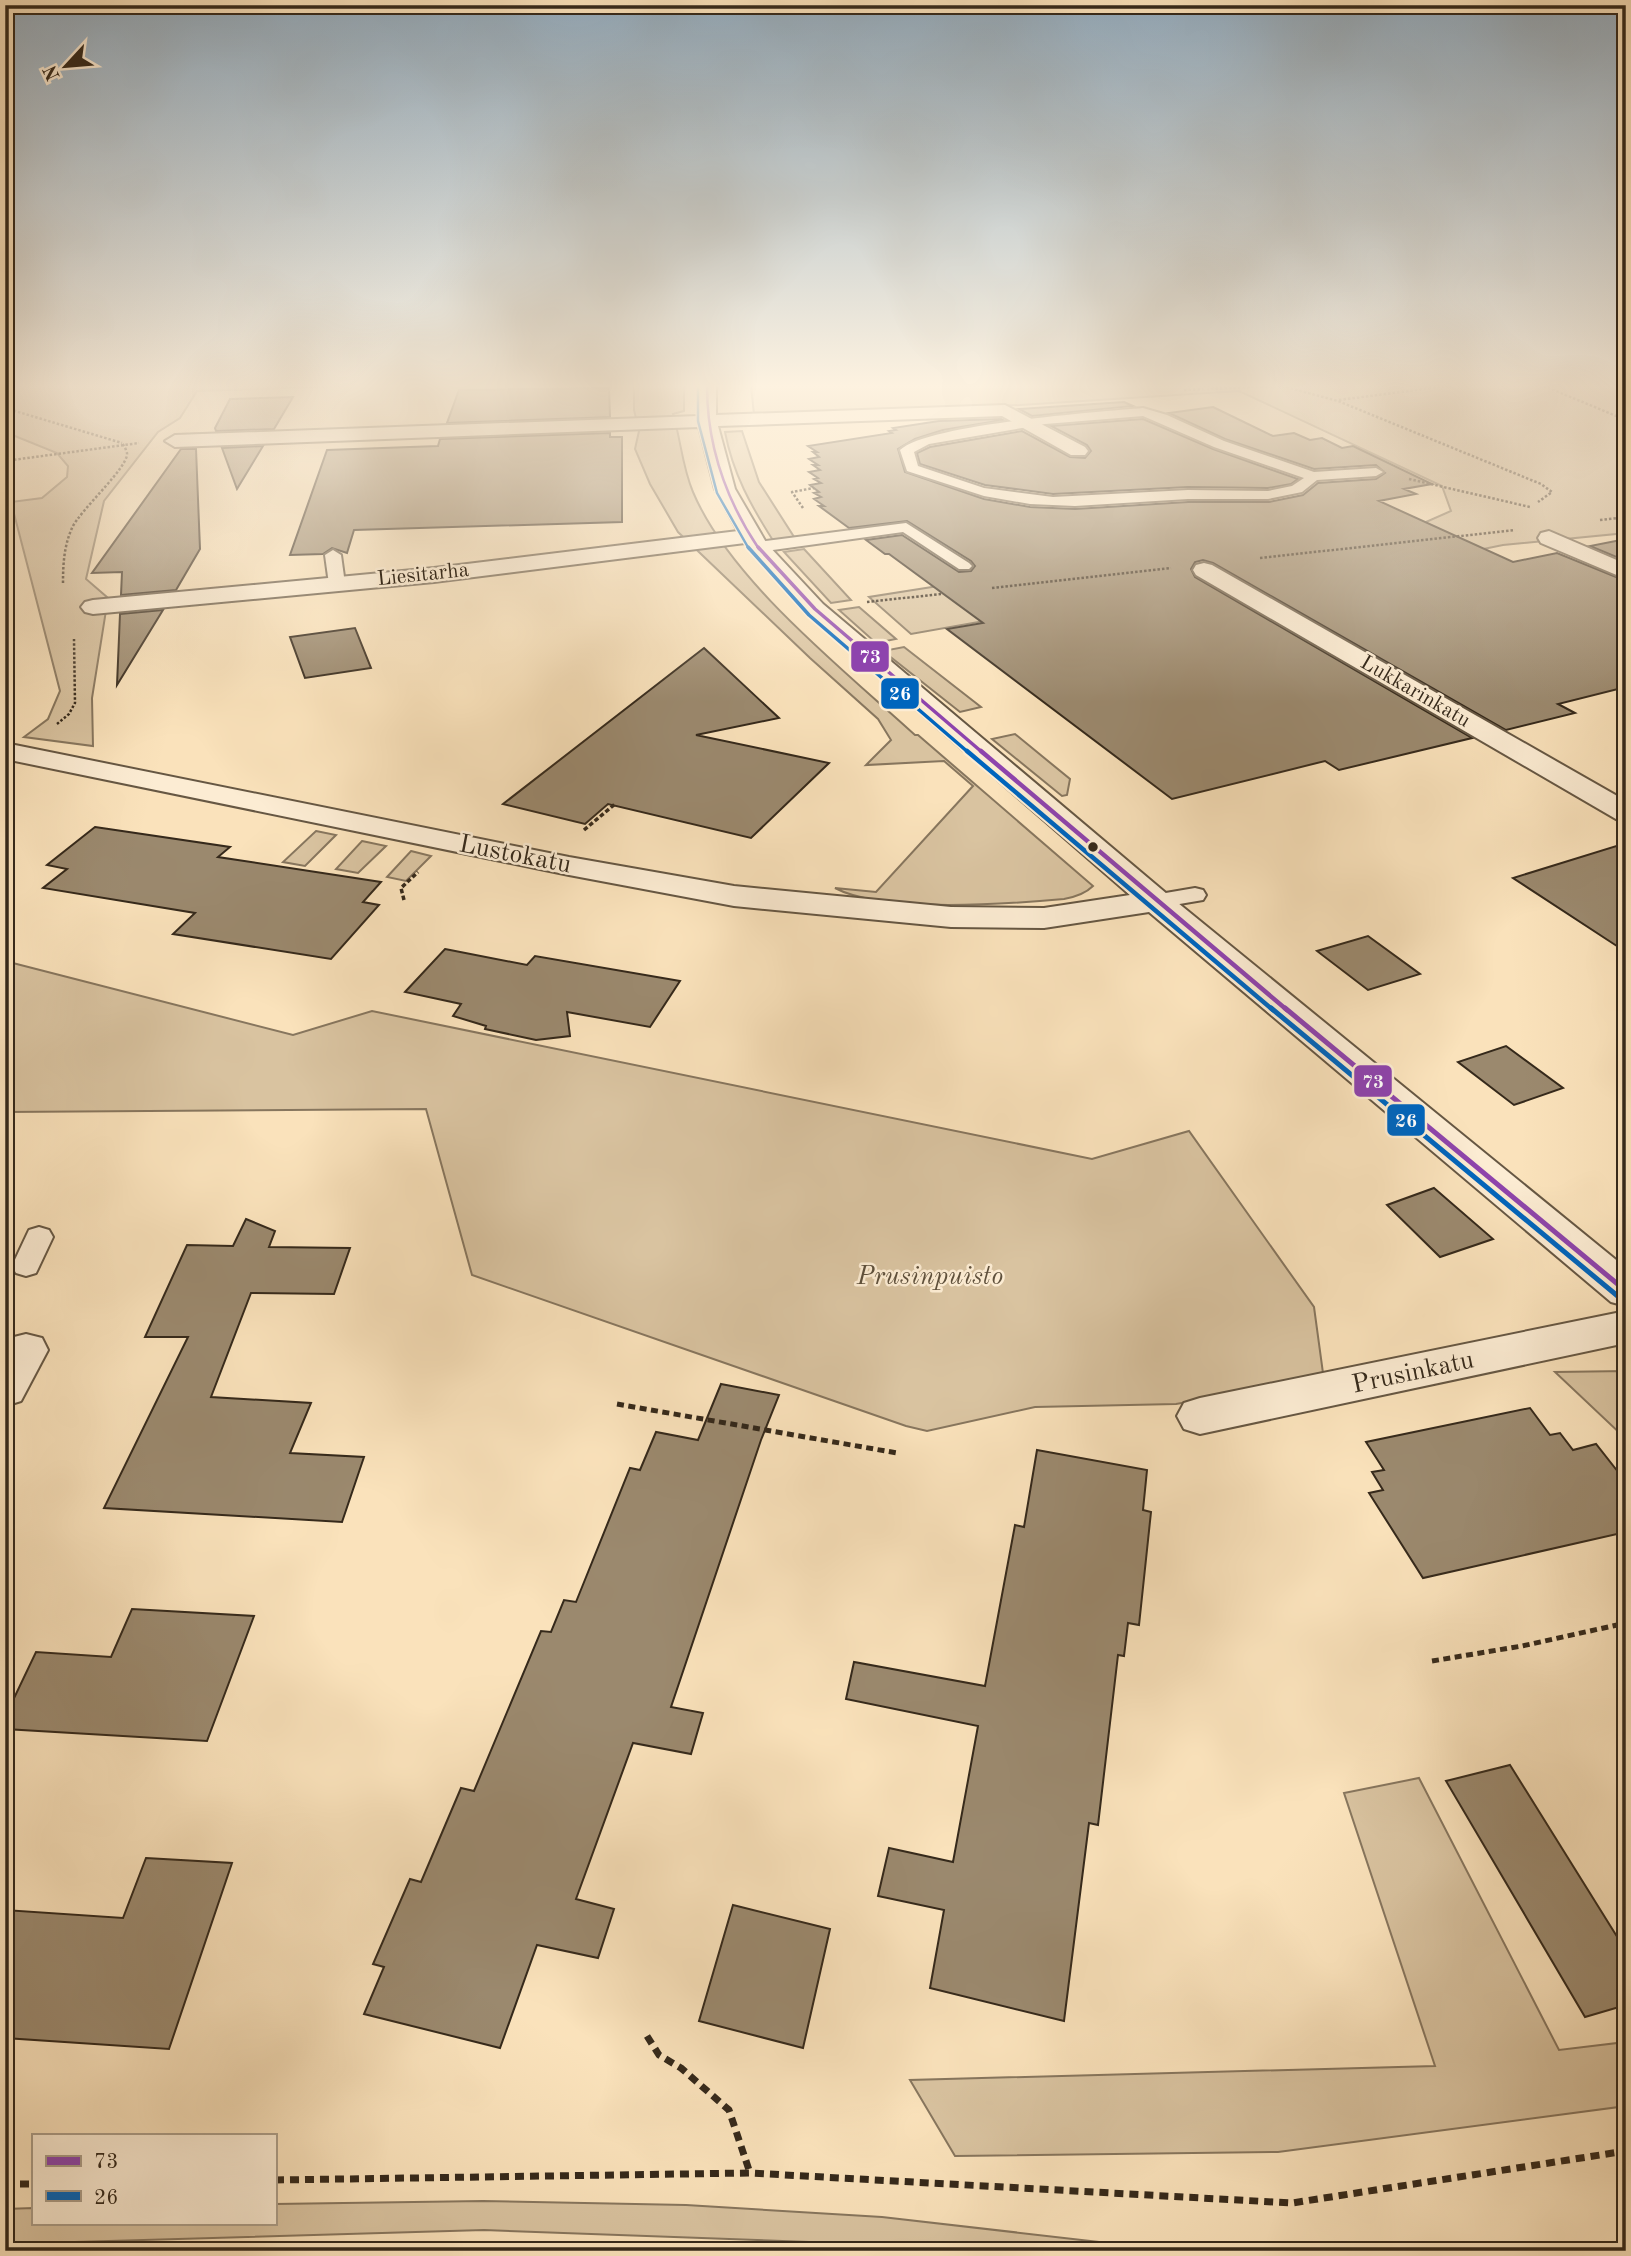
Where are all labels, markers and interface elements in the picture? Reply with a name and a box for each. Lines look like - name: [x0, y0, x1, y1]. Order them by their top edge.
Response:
- north arrow: [32, 32, 102, 102]
- text: N: [41, 61, 65, 83]
- street label: Liesitarha: [376, 560, 470, 590]
- line badge: 73: [850, 640, 890, 673]
- text: 73: [859, 649, 881, 668]
- street label: Lukkarinkatu: [1356, 652, 1474, 732]
- line badge: 26: [880, 677, 920, 710]
- text: 26: [889, 686, 911, 705]
- street label: Lustokatu: [457, 831, 574, 879]
- unlabelled marker: [1086, 840, 1100, 854]
- line badge: 73: [1353, 1064, 1393, 1098]
- text: 73: [1362, 1074, 1384, 1093]
- line badge: 26: [1386, 1103, 1426, 1137]
- text: 26: [1395, 1113, 1417, 1132]
- park label: Prusinpuisto: [856, 1264, 1003, 1290]
- street label: Prusinkatu: [1350, 1347, 1476, 1399]
- legend: [32, 2134, 276, 2224]
- text: 73: [94, 2152, 118, 2173]
- text: 26: [94, 2188, 118, 2209]

